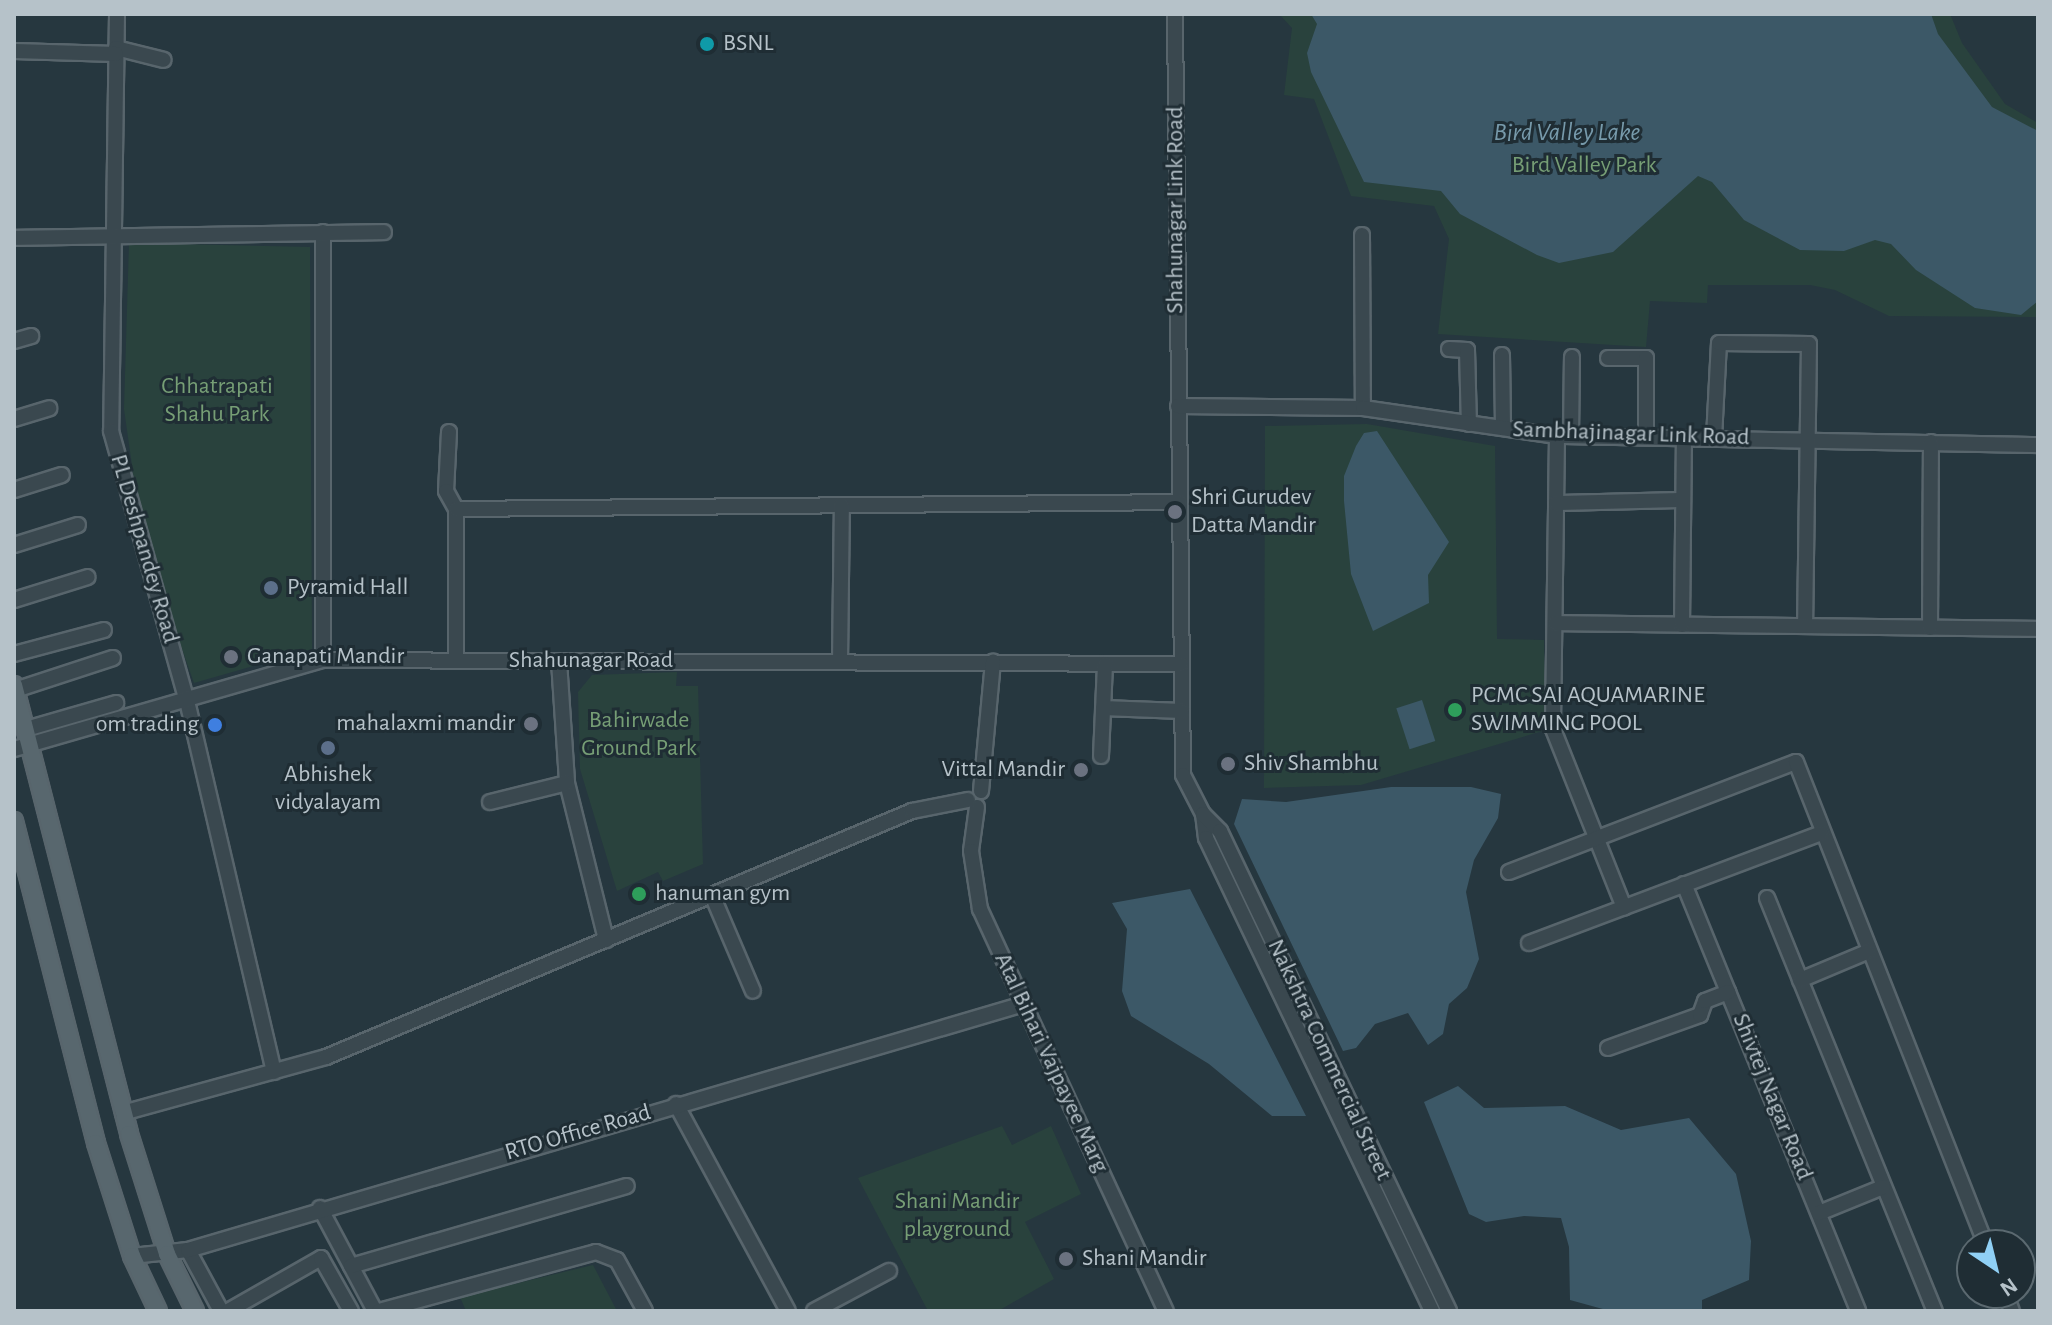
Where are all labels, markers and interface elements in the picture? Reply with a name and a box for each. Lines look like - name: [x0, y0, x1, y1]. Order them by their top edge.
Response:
- place label: BSNL: [723, 30, 774, 58]
- marker: BSNL: [698, 35, 716, 53]
- street label: Shahunagar Link Road: [1162, 106, 1190, 314]
- water label: Bird Valley Lake: [1494, 117, 1640, 149]
- park label: Bird Valley Park: [1512, 152, 1656, 180]
- park label: Chhatrapati Shahu Park: [161, 373, 273, 429]
- street label: Sambhajinagar Link Road: [1512, 415, 1750, 453]
- street label: PL Deshpandey Road: [103, 451, 185, 647]
- place label: Shri Gurudev Datta Mandir: [1191, 484, 1316, 540]
- marker: Shri Gurudev Datta Mandir: [1166, 503, 1184, 521]
- place label: Pyramid Hall: [287, 574, 408, 602]
- marker: Pyramid Hall: [262, 579, 280, 597]
- place label: Ganapati Mandir: [247, 643, 404, 671]
- street label: Shahunagar Road: [509, 647, 673, 675]
- marker: Ganapati Mandir: [222, 648, 240, 666]
- place label: PCMC SAI AQUAMARINE SWIMMING POOL: [1471, 682, 1705, 738]
- marker: PCMC SAI AQUAMARINE SWIMMING POOL: [1446, 701, 1464, 719]
- park label: Bahirwade Ground Park: [581, 707, 697, 763]
- place label: mahalaxmi mandir: [336, 710, 515, 738]
- place label: om trading: [96, 711, 199, 739]
- marker: mahalaxmi mandir: [522, 715, 540, 733]
- marker: om trading: [206, 716, 224, 734]
- marker: Abhishek vidyalayam: [319, 739, 337, 757]
- place label: Shiv Shambhu: [1244, 750, 1378, 778]
- marker: Shiv Shambhu: [1219, 755, 1237, 773]
- place label: Vittal Mandir: [941, 756, 1065, 784]
- place label: Abhishek vidyalayam: [275, 761, 381, 817]
- marker: Vittal Mandir: [1072, 761, 1090, 779]
- place label: hanuman gym: [655, 880, 790, 908]
- marker: hanuman gym: [630, 885, 648, 903]
- street label: Nakshtra Commercial Street: [1260, 935, 1398, 1185]
- street label: Atal Bihari Vajpayee Marg: [987, 949, 1115, 1177]
- street label: Shivtej Nagar Road: [1726, 1010, 1818, 1184]
- street label: RTO Office Road: [502, 1098, 654, 1168]
- park label: Shani Mandir playground: [895, 1188, 1019, 1244]
- north arrow: [1956, 1229, 2036, 1309]
- place label: Shani Mandir: [1082, 1245, 1206, 1273]
- marker: Shani Mandir: [1057, 1250, 1075, 1268]
- text: N: [1996, 1274, 2021, 1300]

